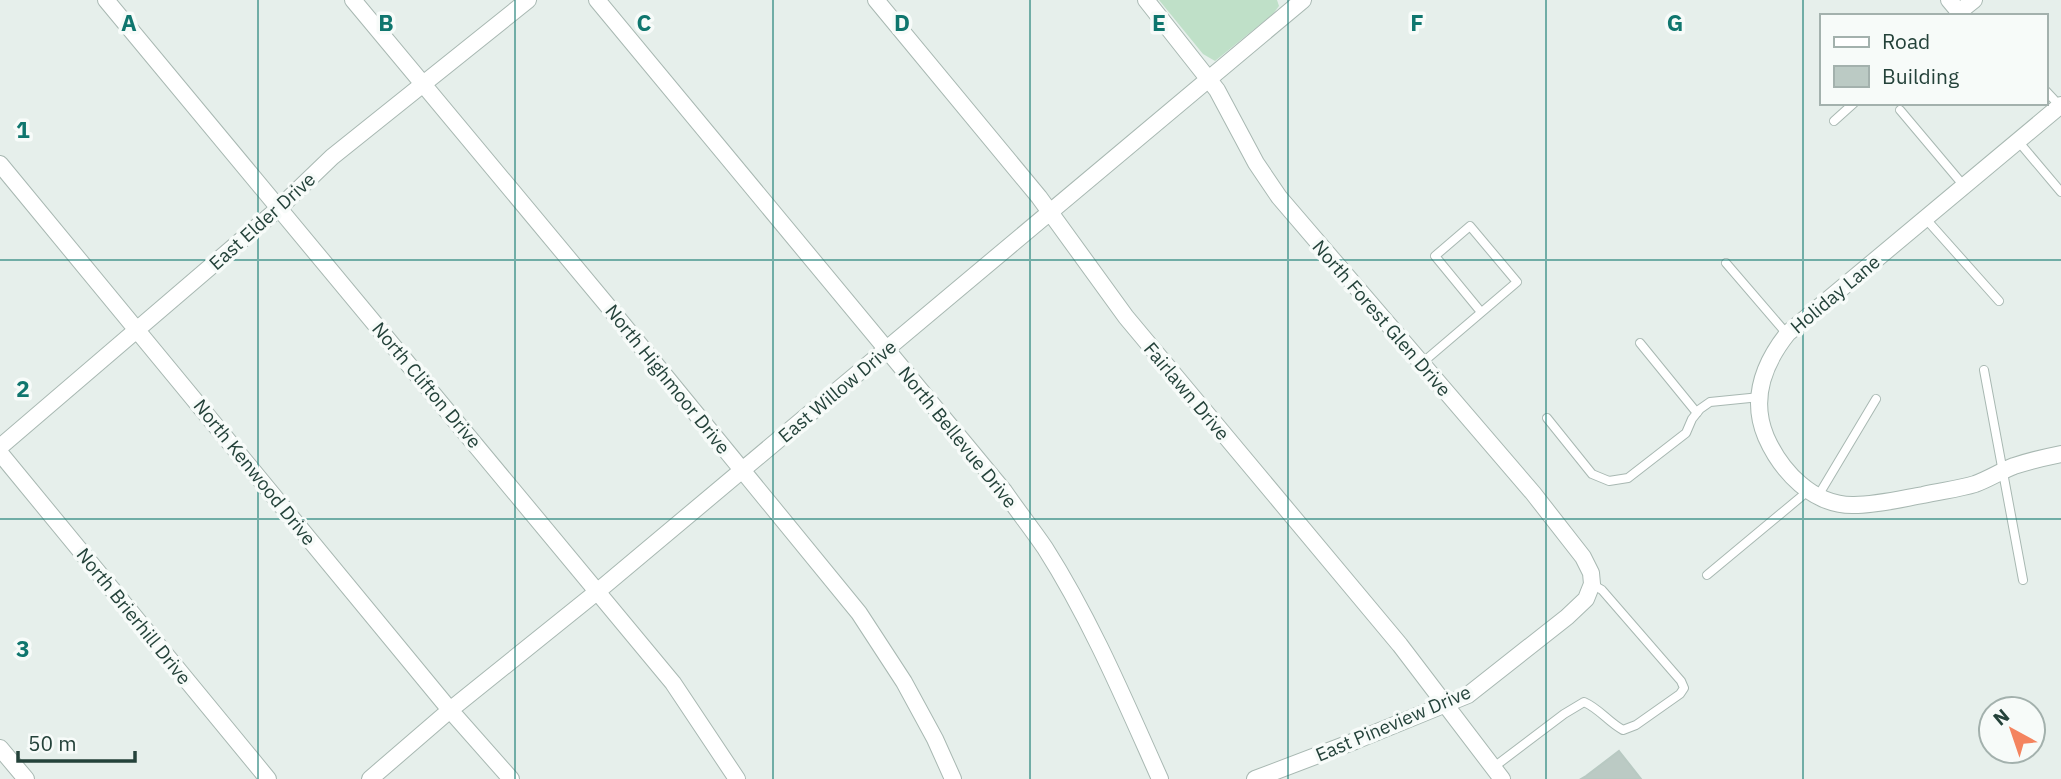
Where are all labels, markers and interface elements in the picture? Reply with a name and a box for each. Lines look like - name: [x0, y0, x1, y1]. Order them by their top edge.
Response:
- text: A: [121, 7, 137, 37]
- text: B: [378, 7, 394, 37]
- text: C: [637, 7, 652, 37]
- text: D: [894, 7, 910, 37]
- text: E: [1152, 7, 1166, 37]
- text: F: [1410, 7, 1424, 37]
- text: G: [1667, 7, 1683, 37]
- legend: [1820, 14, 2047, 105]
- text: Road: [1882, 27, 1930, 55]
- text: Building: [1882, 62, 1959, 90]
- text: 1: [16, 114, 30, 144]
- street label: East Elder Drive: [204, 167, 320, 275]
- street label: North Forest Glen Drive: [1307, 235, 1457, 401]
- street label: Holiday Lane: [1785, 249, 1885, 339]
- street label: North Highmoor Drive: [600, 299, 736, 459]
- street label: North Clifton Drive: [367, 317, 487, 453]
- street label: East Willow Drive: [773, 335, 901, 447]
- street label: Fairlawn Drive: [1139, 337, 1235, 445]
- street label: North Bellevue Drive: [893, 361, 1023, 513]
- text: 2: [16, 373, 30, 403]
- street label: North Kenwood Drive: [189, 394, 321, 550]
- street label: North Brierhill Drive: [72, 543, 196, 689]
- text: 3: [16, 633, 30, 663]
- street label: East Pineview Drive: [1312, 679, 1474, 767]
- north arrow: [1977, 695, 2047, 765]
- text: N: [1988, 703, 2014, 731]
- scale bar: [18, 720, 135, 764]
- text: 50 m: [28, 729, 77, 757]

